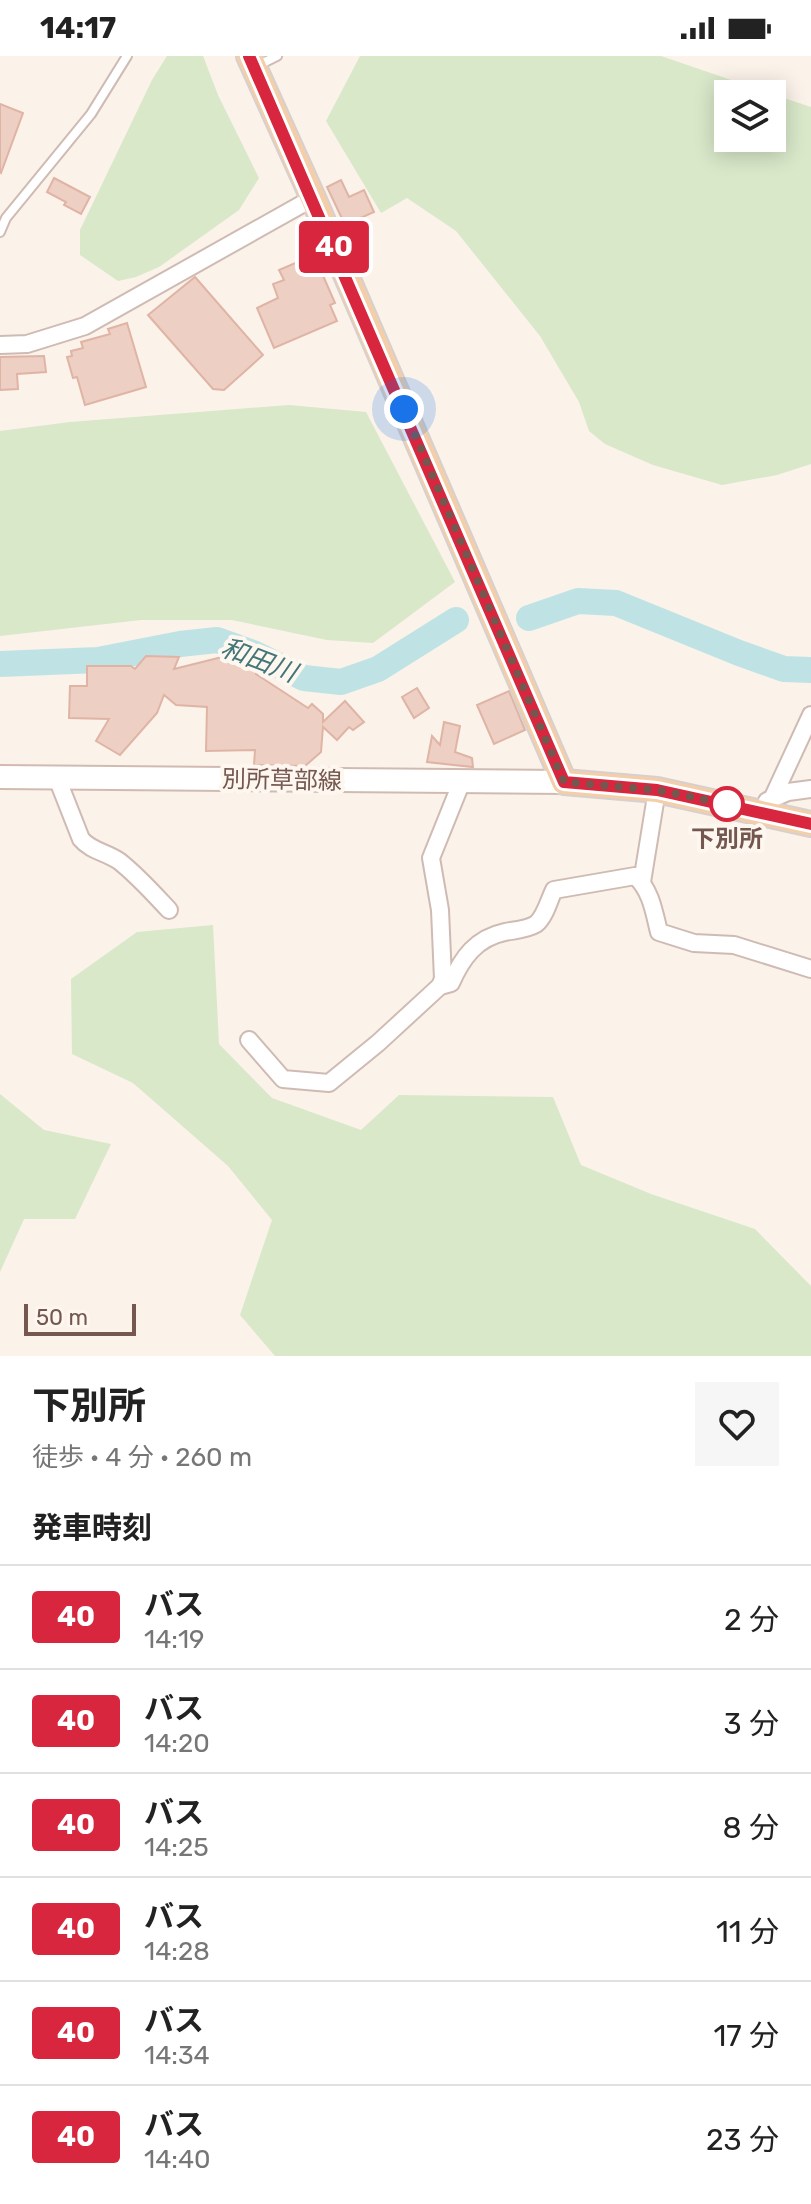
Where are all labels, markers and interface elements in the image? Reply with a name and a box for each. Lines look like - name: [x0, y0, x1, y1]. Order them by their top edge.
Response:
- text: 14:17: [40, 10, 116, 46]
- map controls: [714, 80, 786, 152]
- button: layers: [714, 80, 786, 152]
- line badge: 40: [298, 221, 370, 273]
- text: 40: [315, 230, 353, 263]
- your location: [384, 389, 424, 429]
- water label: 和田川: [217, 632, 304, 690]
- street label: 別所草部線: [222, 765, 342, 795]
- marker: 下別所: [710, 787, 744, 821]
- place label: 下別所: [691, 825, 763, 853]
- scale bar: [24, 1300, 136, 1336]
- text: 50 m: [36, 1304, 88, 1331]
- button: heart: [695, 1382, 779, 1466]
- text: 下別所: [32, 1383, 146, 1429]
- text: 徒歩 · 4 分 · 260 m: [32, 1442, 252, 1473]
- text: 発車時刻: [32, 1510, 152, 1546]
- text: バス: [144, 1587, 204, 1623]
- text: 40: [57, 1600, 95, 1633]
- text: 2 分: [724, 1602, 779, 1638]
- text: 14:19: [144, 1624, 204, 1655]
- text: バス: [144, 1691, 204, 1727]
- text: 40: [57, 1704, 95, 1737]
- text: 3 分: [724, 1706, 779, 1742]
- text: 14:20: [144, 1728, 210, 1759]
- text: バス: [144, 1795, 204, 1831]
- text: 40: [57, 1808, 95, 1841]
- text: 8 分: [723, 1810, 779, 1846]
- text: 14:25: [144, 1832, 209, 1863]
- text: バス: [144, 1899, 204, 1935]
- text: 40: [57, 1912, 95, 1945]
- text: 11 分: [716, 1914, 779, 1950]
- text: 14:28: [144, 1936, 210, 1967]
- text: バス: [144, 2003, 204, 2039]
- text: 40: [57, 2016, 95, 2049]
- text: 17 分: [713, 2018, 779, 2054]
- text: 14:34: [144, 2040, 210, 2071]
- text: バス: [144, 2107, 204, 2143]
- text: 40: [57, 2120, 95, 2153]
- text: 23 分: [706, 2122, 779, 2158]
- text: 14:40: [144, 2144, 211, 2175]

